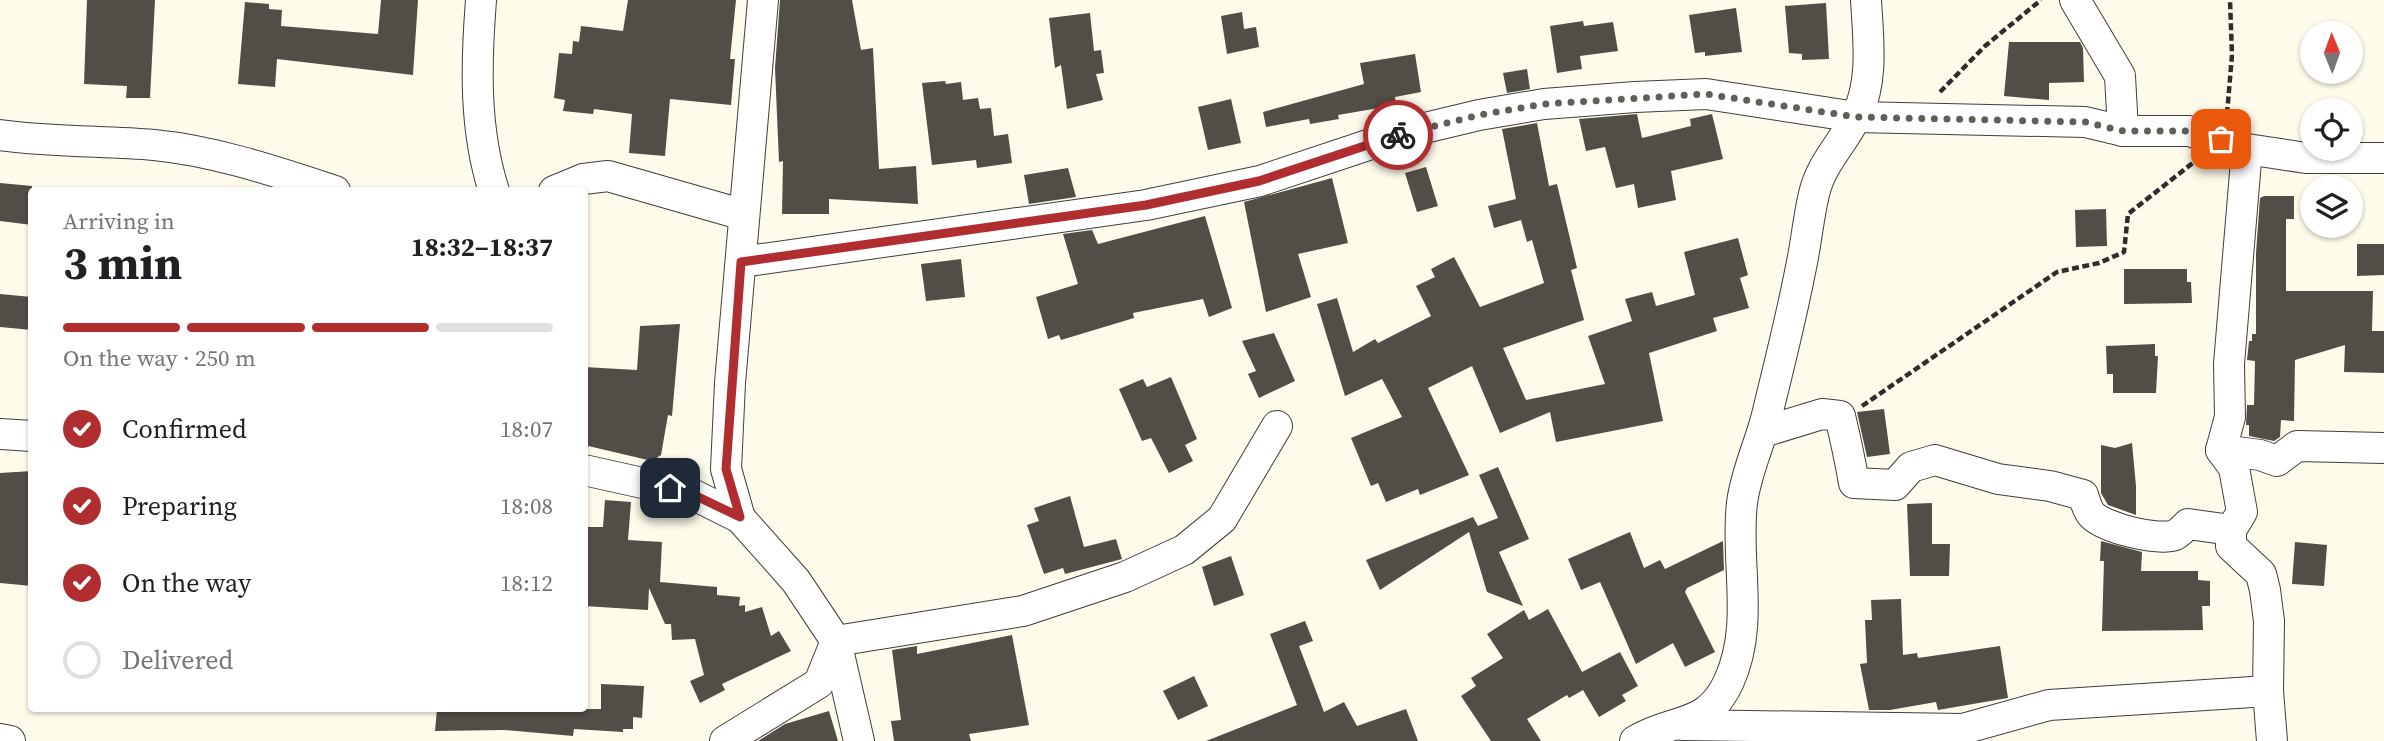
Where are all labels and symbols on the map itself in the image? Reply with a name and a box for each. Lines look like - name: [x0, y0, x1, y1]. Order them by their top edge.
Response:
- north arrow: [2300, 21, 2362, 84]
- courier: [1363, 100, 1433, 170]
- pin: [2191, 109, 2251, 169]
- pin: [640, 458, 700, 518]

